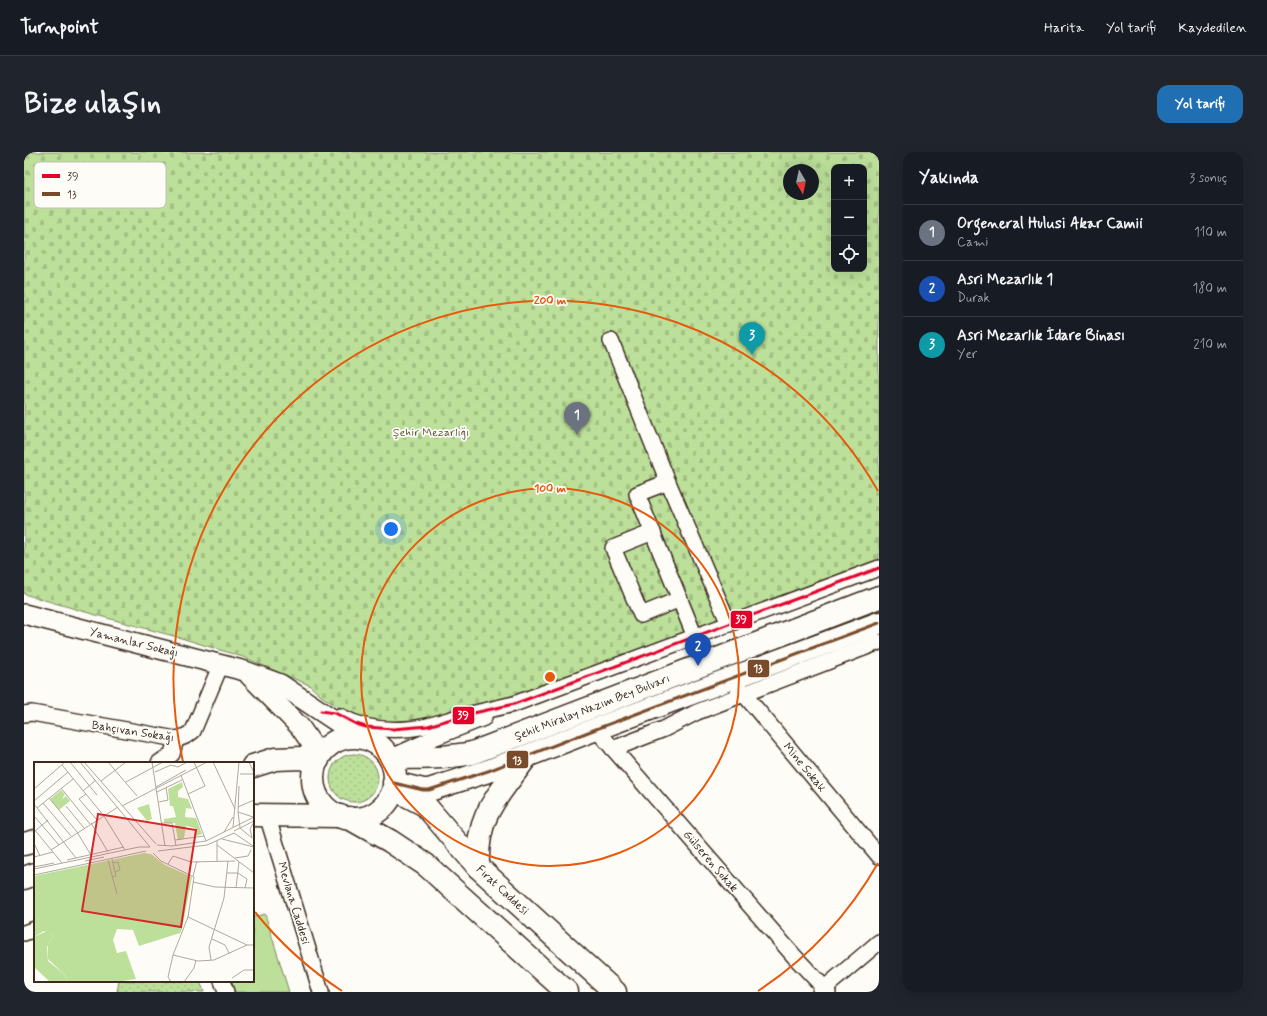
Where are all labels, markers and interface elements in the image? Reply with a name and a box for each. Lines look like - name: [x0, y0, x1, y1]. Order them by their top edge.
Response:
- text: Turnpoint: [20, 15, 99, 40]
- text: Harita: [1044, 19, 1084, 37]
- text: Yol tarifi: [1106, 19, 1156, 37]
- text: Kaydedilen: [1178, 19, 1247, 37]
- button: Yol tarifi: [1157, 85, 1243, 123]
- text: Bize ulaşın: [24, 86, 161, 123]
- legend: [34, 162, 166, 208]
- north arrow: [783, 164, 819, 200]
- map controls: [831, 164, 867, 272]
- button: +: [831, 164, 867, 200]
- text: Yakında: [919, 167, 979, 189]
- text: 39: [67, 170, 79, 184]
- text: 3 sonuç: [1189, 170, 1227, 187]
- text: 13: [67, 188, 77, 202]
- button: −: [831, 200, 867, 236]
- text: Orgeneral Hulusi Akar Camii: [957, 214, 1143, 234]
- text: 1: [929, 224, 935, 241]
- text: 110 m: [1194, 224, 1227, 241]
- text: Cami: [957, 234, 988, 251]
- button: locate: [831, 236, 867, 272]
- text: Asri Mezarlık 1: [957, 270, 1053, 290]
- text: 2: [929, 280, 935, 297]
- text: 180 m: [1192, 280, 1227, 297]
- text: Durak: [957, 290, 990, 307]
- text: 200 m: [534, 293, 567, 309]
- pin: 3: [739, 322, 765, 355]
- text: Asri Mezarlık İdare Binası: [957, 326, 1125, 346]
- text: 3: [929, 336, 935, 353]
- text: 210 m: [1193, 336, 1227, 353]
- text: Yer: [957, 346, 977, 363]
- pin: 1: [564, 402, 590, 435]
- park label: Şehir Mezarlığı: [393, 425, 469, 441]
- text: 100 m: [534, 481, 567, 497]
- your location: [381, 519, 401, 539]
- line badge: 39: [730, 610, 753, 629]
- text: 39: [735, 613, 747, 627]
- street label: Yamanlar Sokağı: [88, 624, 180, 662]
- pin: 2: [685, 633, 711, 666]
- line badge: 13: [747, 659, 770, 678]
- text: 13: [753, 662, 763, 676]
- centre of rings: [543, 670, 557, 684]
- street label: Şehit Miralay Nazım Bey Bulvarı: [512, 671, 672, 745]
- line badge: 39: [452, 706, 475, 725]
- text: 39: [457, 709, 469, 723]
- street label: Bahçıvan Sokağı: [90, 718, 175, 746]
- street label: Mine Sokak: [779, 740, 830, 796]
- line badge: 13: [506, 750, 529, 769]
- text: 13: [512, 754, 522, 768]
- inset map: [34, 762, 254, 982]
- street label: Gülseren Sokak: [679, 827, 742, 896]
- street label: Mevlana Caddesi: [273, 860, 313, 947]
- street label: Fırat Caddesi: [472, 862, 532, 919]

